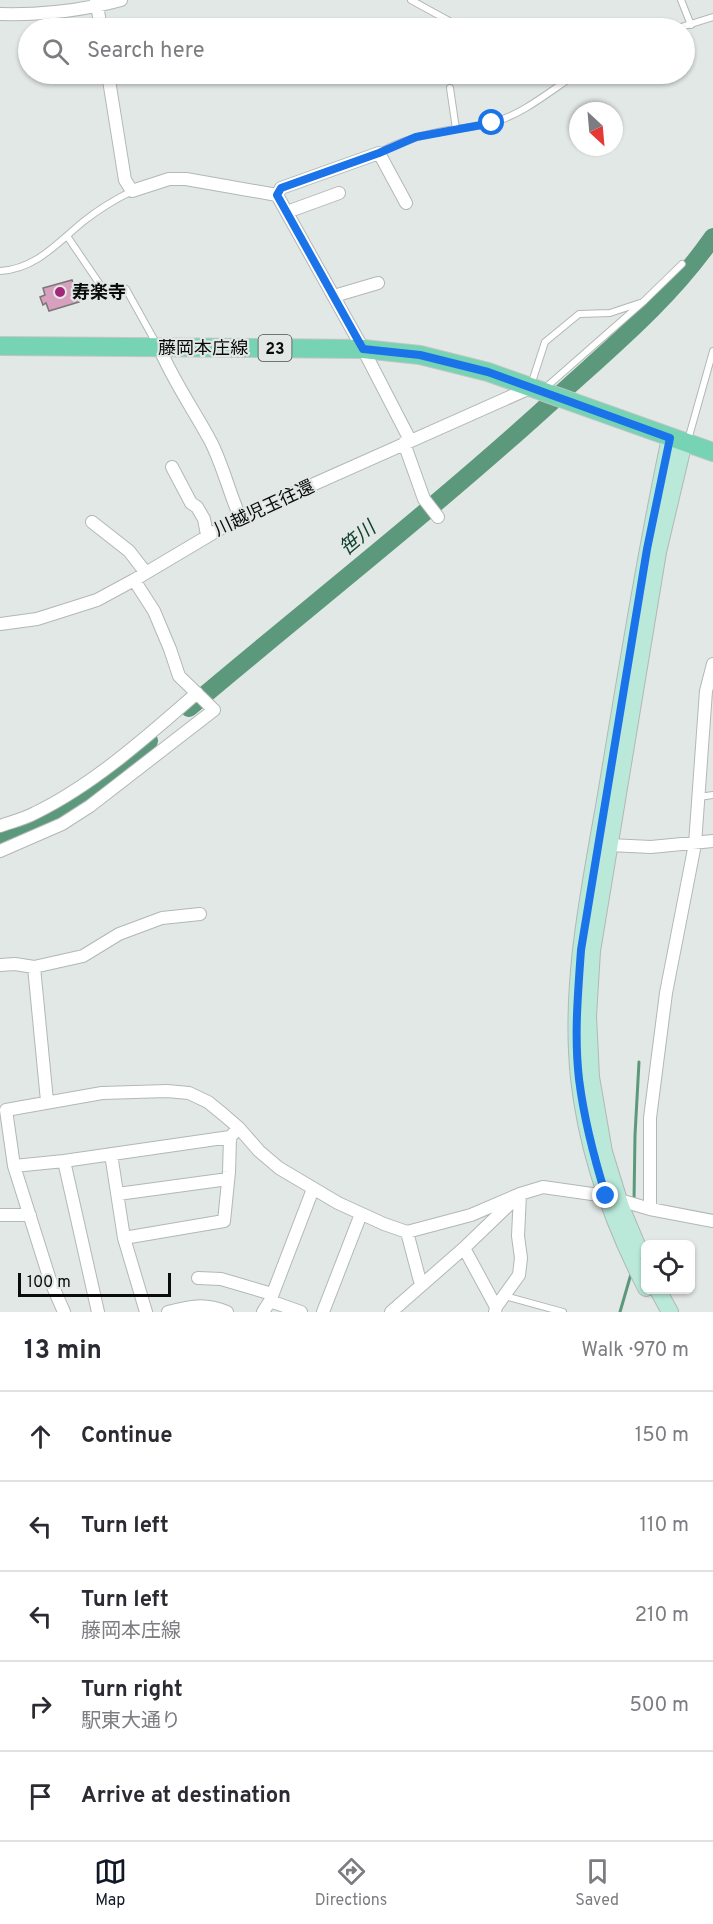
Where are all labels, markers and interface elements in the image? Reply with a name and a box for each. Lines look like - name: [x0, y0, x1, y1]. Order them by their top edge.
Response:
- search box: [18, 18, 695, 84]
- icon: search: [39, 35, 72, 68]
- text: Search here: [87, 38, 205, 65]
- north arrow: [569, 102, 623, 156]
- route start: [478, 109, 504, 135]
- place label: 寿楽寺: [72, 282, 126, 305]
- marker: 寿楽寺: [53, 285, 67, 299]
- road number: 23: [258, 335, 292, 361]
- street label: 藤岡本庄線: [158, 338, 248, 361]
- street label: 川越児玉往還: [211, 476, 318, 543]
- water label: 笹川: [335, 515, 383, 562]
- route end: [592, 1182, 618, 1208]
- map controls: [641, 1240, 695, 1294]
- button: locate: [641, 1240, 695, 1294]
- scale bar: [18, 1270, 171, 1298]
- text: 100 m: [27, 1273, 71, 1293]
- text: 13 min: [24, 1335, 102, 1368]
- text: Walk · 970 m: [581, 1338, 689, 1364]
- icon: ahead: [24, 1420, 57, 1453]
- text: Continue: [81, 1423, 172, 1450]
- text: 150 m: [635, 1423, 689, 1449]
- icon: left: [24, 1510, 57, 1543]
- text: Turn left: [81, 1513, 169, 1540]
- text: 110 m: [640, 1513, 689, 1539]
- text: Turn left: [81, 1587, 169, 1614]
- icon: left: [24, 1600, 57, 1633]
- text: 210 m: [635, 1603, 689, 1629]
- text: 藤岡本庄線: [81, 1619, 181, 1645]
- text: Turn right: [81, 1677, 183, 1704]
- icon: right: [24, 1690, 57, 1723]
- text: 500 m: [629, 1693, 689, 1719]
- text: 駅東大通り: [81, 1709, 181, 1735]
- icon: arrive: [24, 1780, 57, 1813]
- text: Arrive at destination: [81, 1783, 291, 1810]
- tab: Map: [94, 1855, 127, 1911]
- tab: Directions: [315, 1855, 387, 1911]
- tab: Saved: [575, 1855, 619, 1911]

